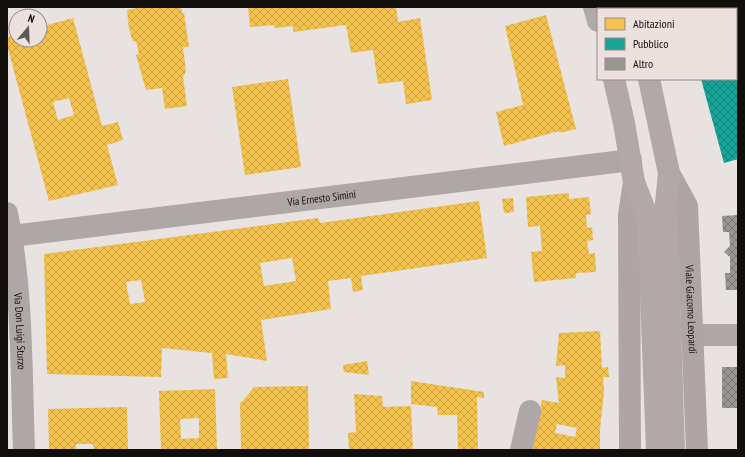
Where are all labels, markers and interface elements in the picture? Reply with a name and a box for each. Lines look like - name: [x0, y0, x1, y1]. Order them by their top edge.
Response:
- north arrow: [8, 8, 48, 48]
- legend: [597, 8, 737, 80]
- text: N: [26, 11, 36, 26]
- text: Abitazioni: [633, 16, 675, 31]
- text: Pubblico: [633, 36, 668, 51]
- text: Altro: [633, 56, 653, 71]
- street label: Via Ernesto Simini: [286, 187, 357, 209]
- street label: Viale Giacomo Leopardi: [682, 264, 700, 354]
- street label: Via Don Luigi Sturzo: [11, 291, 29, 370]

